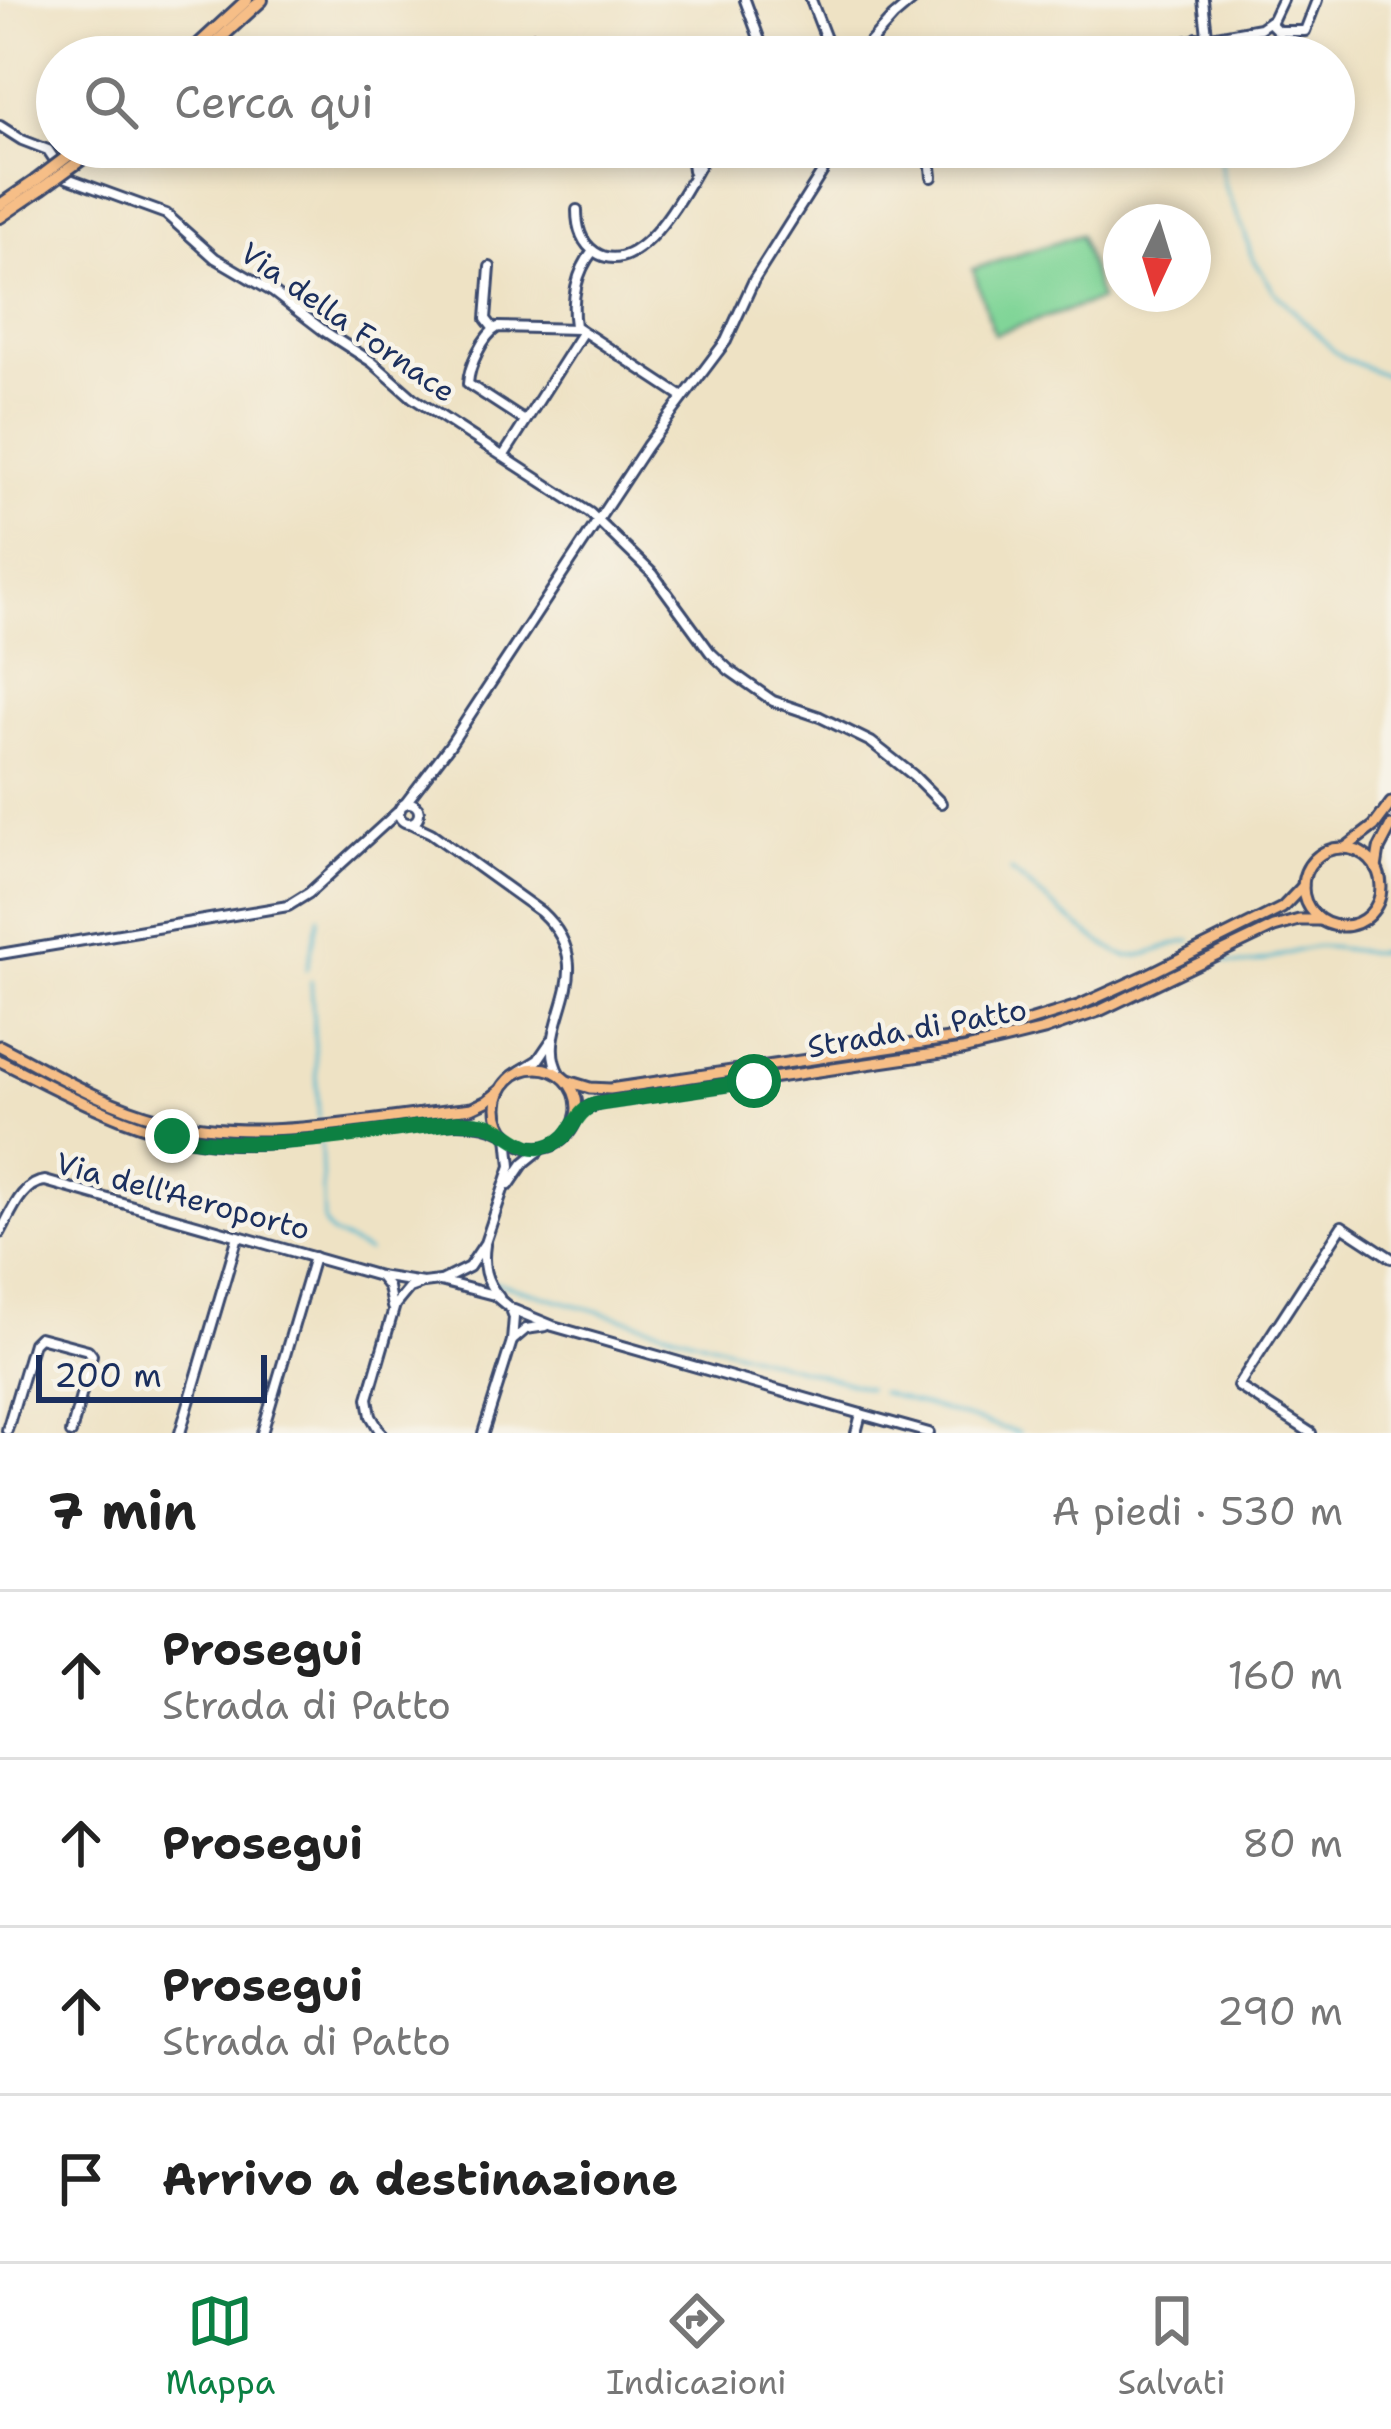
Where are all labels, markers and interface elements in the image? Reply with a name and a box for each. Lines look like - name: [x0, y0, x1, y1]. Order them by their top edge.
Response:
- search box: [36, 36, 1355, 168]
- icon: search: [78, 69, 144, 135]
- text: Cerca qui: [174, 72, 374, 132]
- north arrow: [1103, 204, 1211, 312]
- street label: Via della Fornace: [232, 232, 464, 412]
- street label: Strada di Patto: [804, 989, 1030, 1067]
- route start: [727, 1054, 781, 1108]
- route end: [145, 1109, 199, 1163]
- street label: Via dell'Aeroporto: [51, 1142, 315, 1250]
- scale bar: [36, 1349, 267, 1402]
- text: 200 m: [54, 1353, 162, 1398]
- text: 7 min: [48, 1477, 197, 1545]
- text: A piedi · 530 m: [1052, 1485, 1343, 1537]
- text: Prosegui: [162, 1619, 363, 1679]
- icon: ahead: [48, 1642, 114, 1708]
- text: 160 m: [1228, 1649, 1343, 1701]
- text: Strada di Patto: [162, 1679, 451, 1731]
- icon: ahead: [48, 1810, 114, 1876]
- text: Prosegui: [162, 1813, 363, 1873]
- text: 80 m: [1242, 1817, 1343, 1869]
- text: Prosegui: [162, 1955, 363, 2015]
- icon: ahead: [48, 1978, 114, 2044]
- text: 290 m: [1217, 1985, 1343, 2037]
- text: Strada di Patto: [162, 2015, 451, 2067]
- icon: arrive: [48, 2146, 114, 2212]
- text: Arrivo a destinazione: [162, 2149, 678, 2209]
- tab: Mappa: [165, 2288, 275, 2405]
- tab: Indicazioni: [606, 2288, 787, 2405]
- tab: Salvati: [1118, 2288, 1226, 2405]

